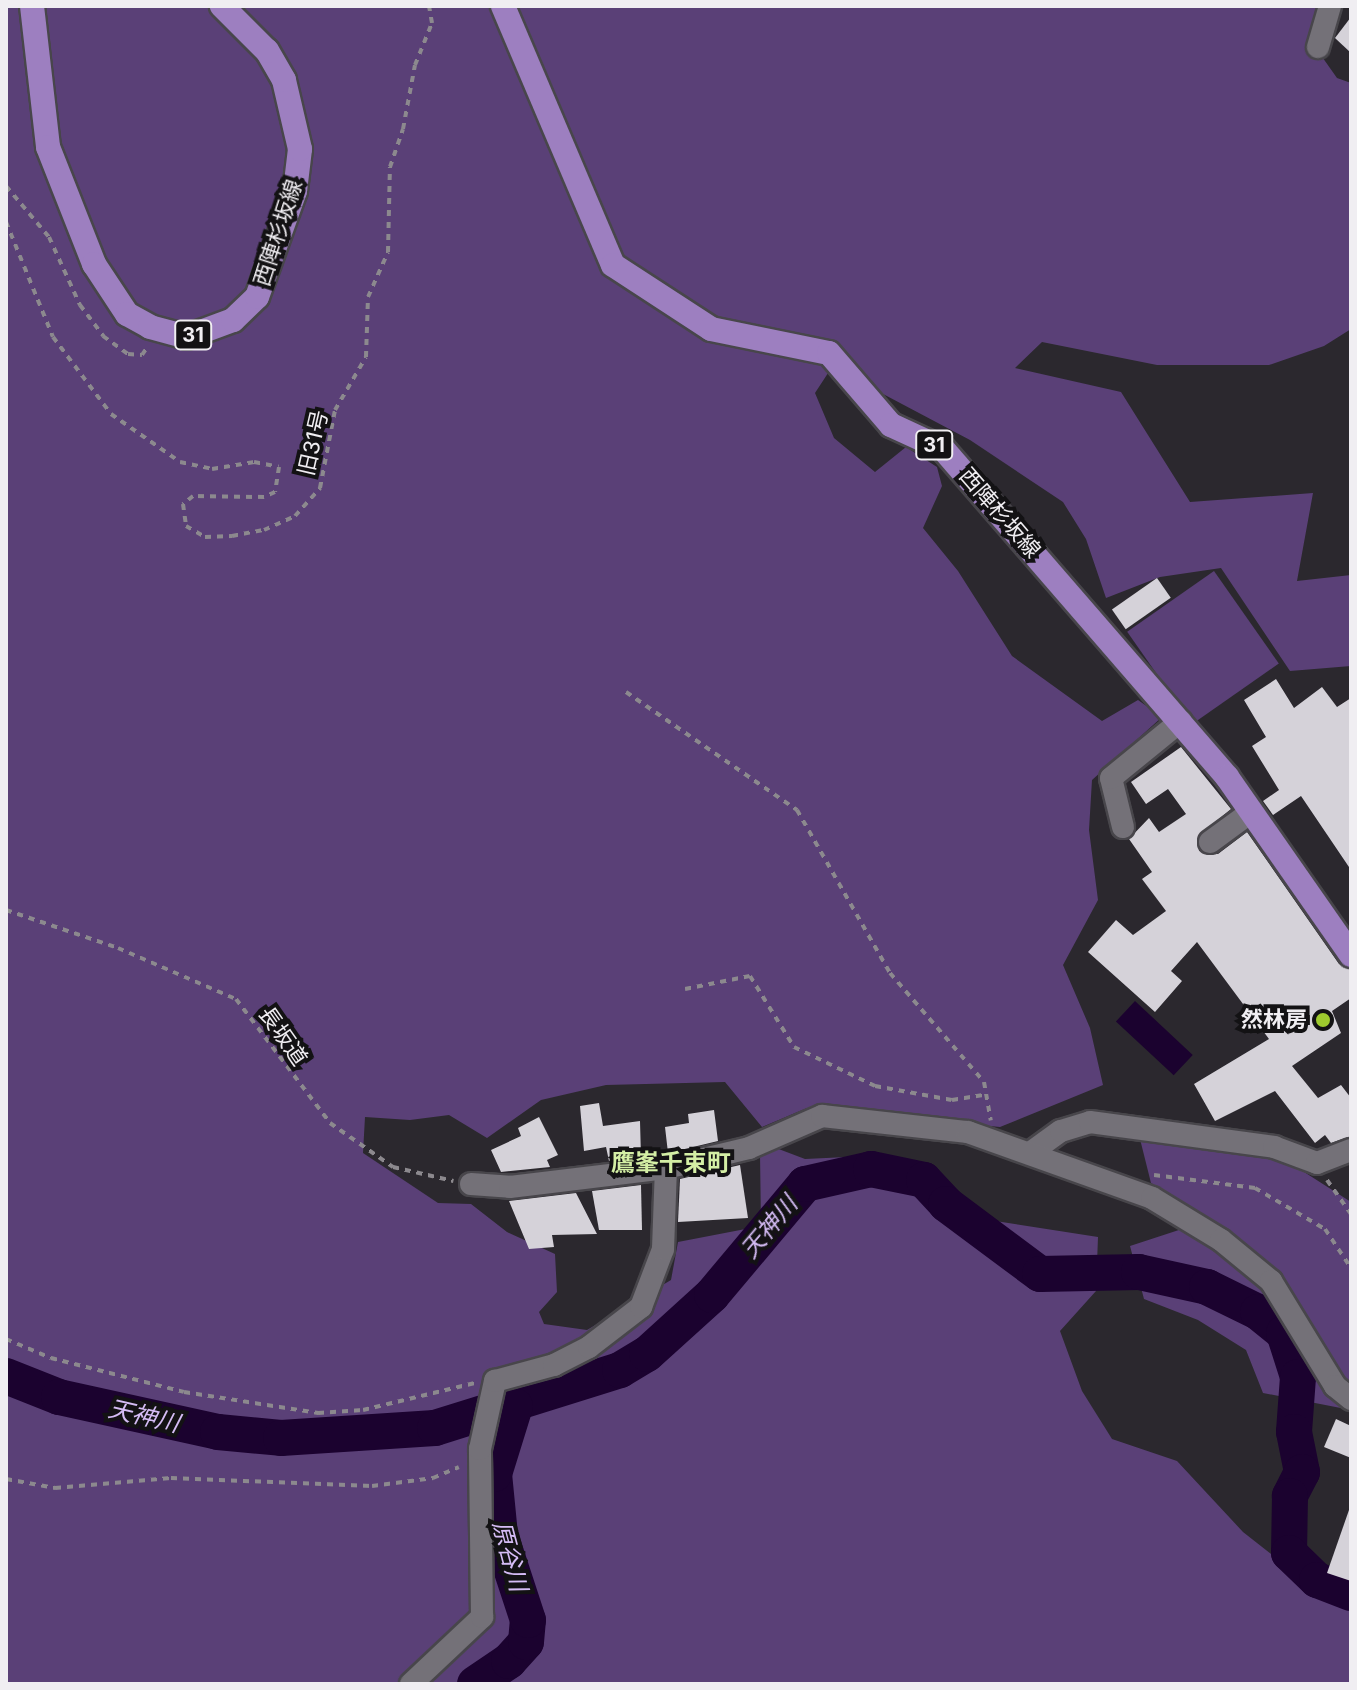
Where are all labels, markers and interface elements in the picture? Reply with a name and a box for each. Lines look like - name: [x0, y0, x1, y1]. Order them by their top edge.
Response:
- street label: 西陣杉坂線: [248, 177, 308, 289]
- road number: 31: [173, 319, 213, 351]
- street label: 旧31号: [293, 408, 333, 478]
- road number: 31: [914, 429, 954, 461]
- street label: 西陣杉坂線: [954, 463, 1046, 563]
- street label: 長坂道: [253, 1001, 313, 1071]
- place label: 然林房: [1241, 1007, 1307, 1033]
- marker: 然林房: [1314, 1011, 1332, 1029]
- district label: 鷹峯千束町: [611, 1149, 731, 1177]
- water label: 天神川: [735, 1190, 803, 1264]
- water label: 天神川: [106, 1394, 182, 1438]
- water label: 原谷川: [487, 1517, 533, 1595]

